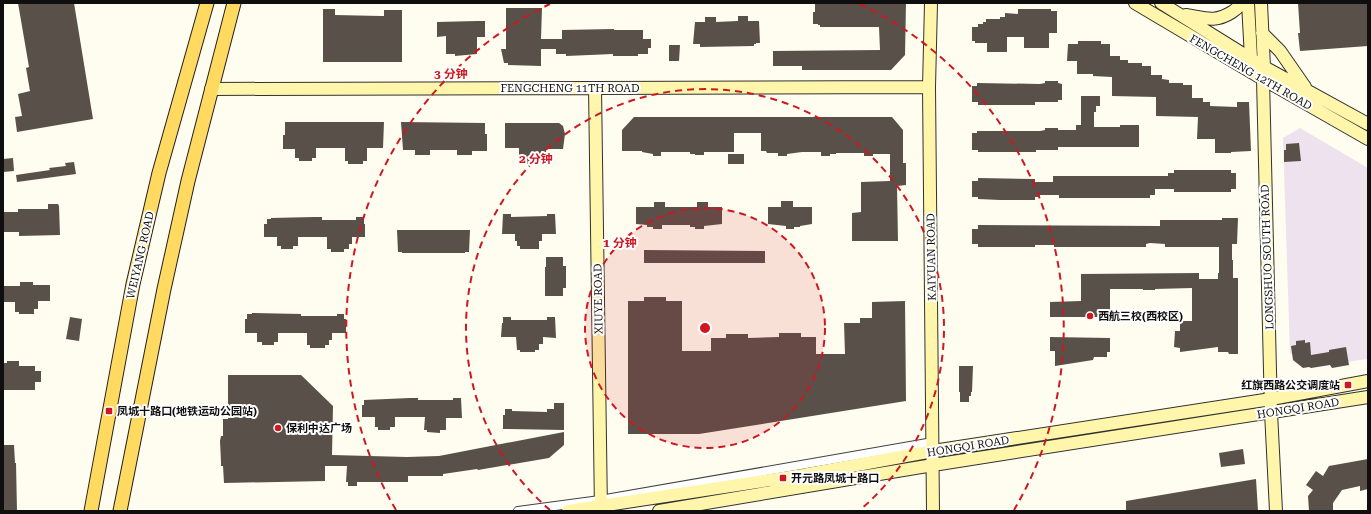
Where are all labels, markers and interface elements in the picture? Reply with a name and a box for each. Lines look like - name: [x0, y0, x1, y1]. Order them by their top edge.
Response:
- street label: FENGCHENG 12TH ROAD: [1187, 32, 1314, 113]
- text: 3 分钟: [434, 67, 468, 81]
- street label: FENGCHENG 11TH ROAD: [500, 82, 640, 95]
- text: 2 分钟: [519, 152, 553, 166]
- street label: LONGSHUO SOUTH ROAD: [1258, 184, 1277, 330]
- street label: WEIYANG ROAD: [124, 210, 157, 300]
- street label: KAIYUAN ROAD: [924, 213, 939, 301]
- text: 1 分钟: [603, 236, 637, 250]
- street label: XIUYE ROAD: [591, 263, 606, 334]
- place label: 西航三校(西校区): [1098, 310, 1183, 323]
- marker: 西航三校(西校区): [1085, 311, 1095, 321]
- centre of rings: [698, 321, 712, 335]
- place label: 红旗西路公交调度站: [1241, 379, 1340, 392]
- marker: 红旗西路公交调度站: [1343, 380, 1353, 390]
- street label: HONGQI ROAD: [1256, 396, 1340, 421]
- place label: 凤城十路口(地铁运动公园站): [117, 405, 257, 418]
- marker: 凤城十路口(地铁运动公园站): [104, 406, 114, 416]
- place label: 保利中达广场: [286, 422, 352, 435]
- marker: 保利中达广场: [273, 423, 283, 433]
- street label: HONGQI ROAD: [926, 434, 1010, 459]
- place label: 开元路凤城十路口: [791, 472, 879, 485]
- marker: 开元路凤城十路口: [778, 473, 788, 483]

